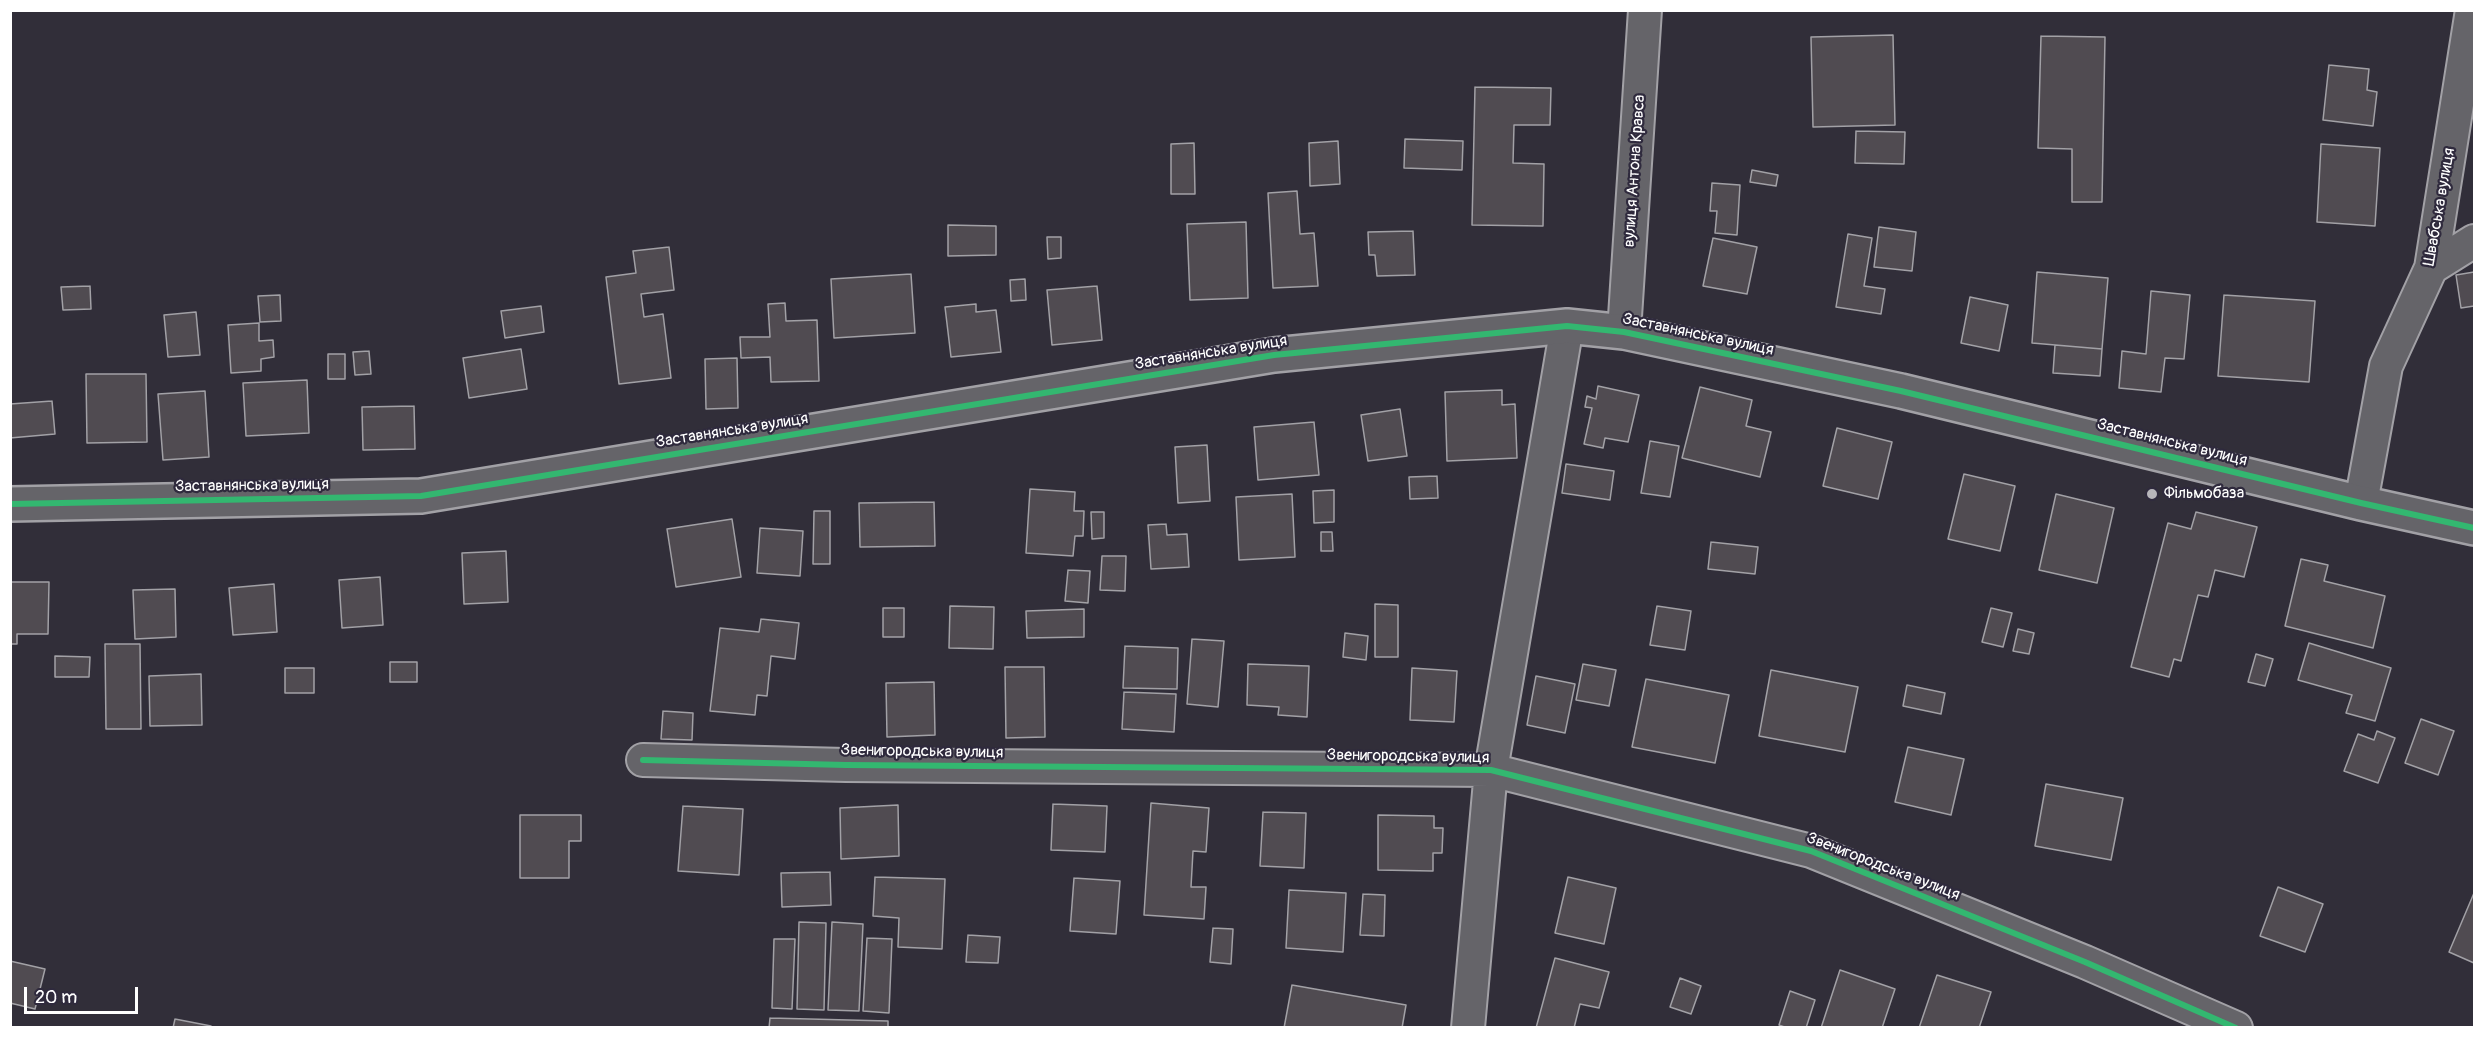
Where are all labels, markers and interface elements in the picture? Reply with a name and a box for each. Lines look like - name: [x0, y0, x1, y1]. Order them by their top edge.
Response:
- street label: вулиця Антона Кравса: [1620, 94, 1650, 248]
- street label: Швабська вулиця: [2420, 146, 2460, 268]
- street label: Заставнянська вулиця: [1621, 310, 1775, 360]
- street label: Заставнянська вулиця: [1133, 331, 1289, 375]
- street label: Заставнянська вулиця: [654, 409, 810, 453]
- street label: Заставнянська вулиця: [2095, 415, 2249, 471]
- street label: Заставнянська вулиця: [175, 475, 329, 497]
- place label: Фільмобаза: [2164, 484, 2244, 504]
- marker: Фільмобаза: [2145, 487, 2159, 501]
- street label: Звенигородська вулиця: [840, 741, 1004, 763]
- street label: Звенигородська вулиця: [1326, 746, 1490, 768]
- street label: Звенигородська вулиця: [1804, 829, 1962, 905]
- scale bar: [27, 975, 141, 1013]
- text: 20 m: [35, 986, 77, 1009]

